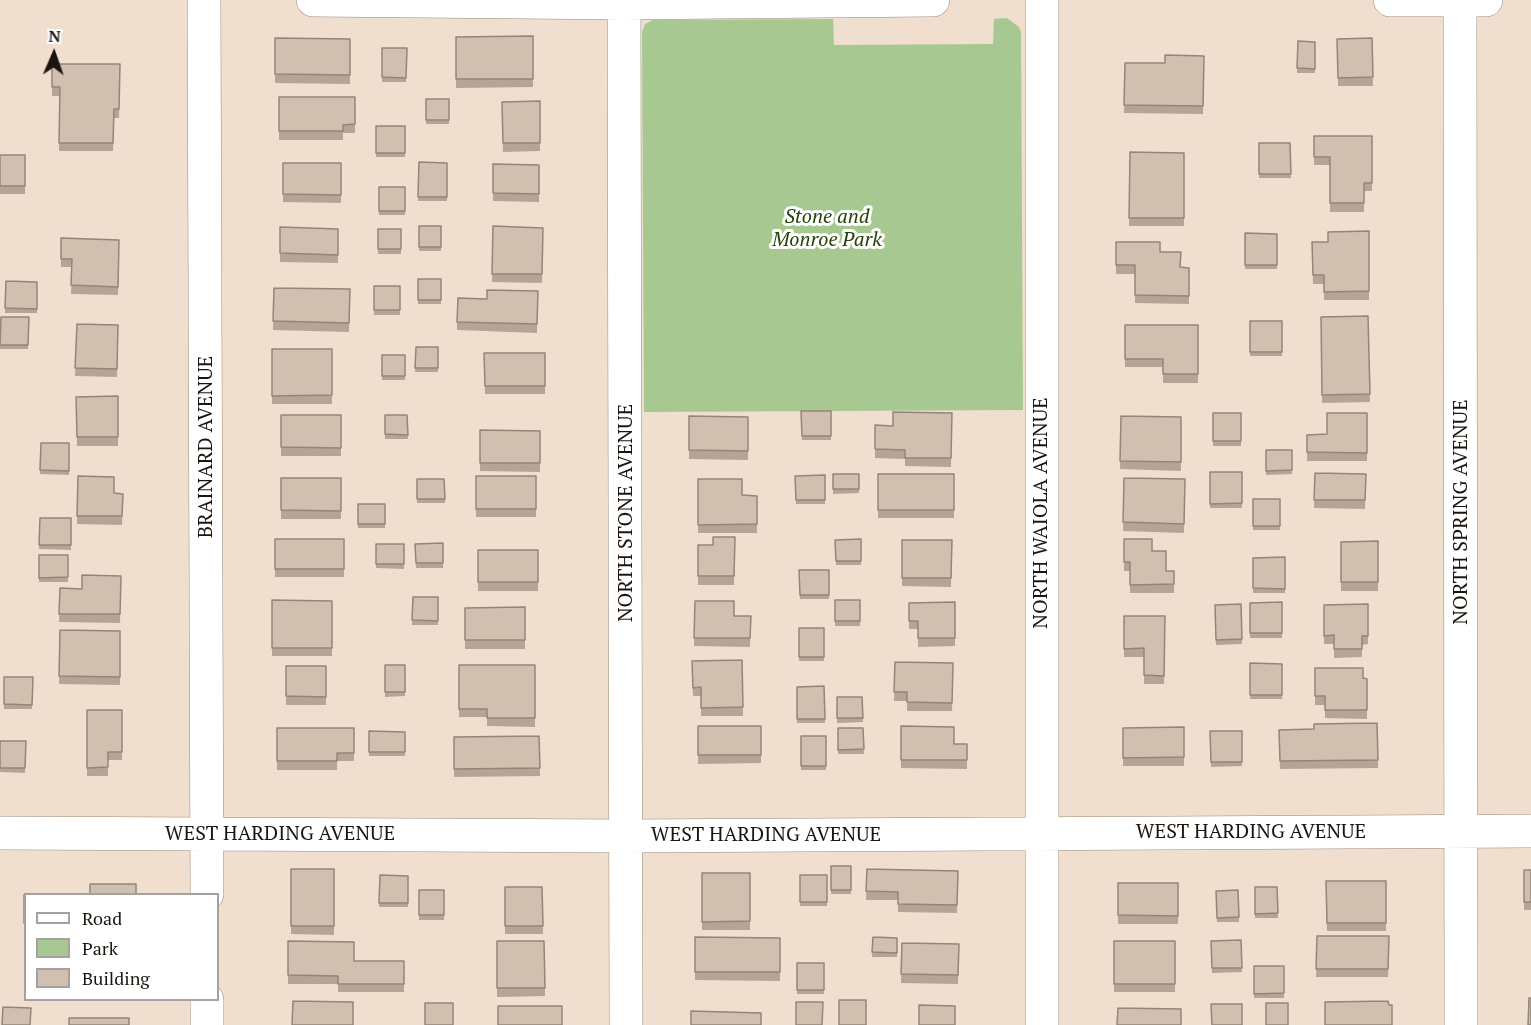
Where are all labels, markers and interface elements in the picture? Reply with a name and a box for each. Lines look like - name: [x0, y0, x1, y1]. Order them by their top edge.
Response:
- north arrow: [24, 24, 84, 84]
- text: N: [48, 25, 61, 47]
- park label: Stone and Monroe Park: [772, 205, 882, 252]
- street label: BRAINARD AVENUE: [194, 356, 218, 538]
- street label: NORTH WAIOLA AVENUE: [1029, 397, 1053, 629]
- street label: NORTH SPRING AVENUE: [1449, 399, 1473, 625]
- street label: NORTH STONE AVENUE: [614, 404, 638, 622]
- street label: WEST HARDING AVENUE: [1136, 820, 1366, 844]
- street label: WEST HARDING AVENUE: [165, 822, 395, 846]
- street label: WEST HARDING AVENUE: [651, 823, 881, 847]
- legend: [24, 893, 219, 1001]
- text: Road: [82, 906, 122, 930]
- text: Park: [82, 936, 118, 960]
- text: Building: [82, 966, 150, 990]

